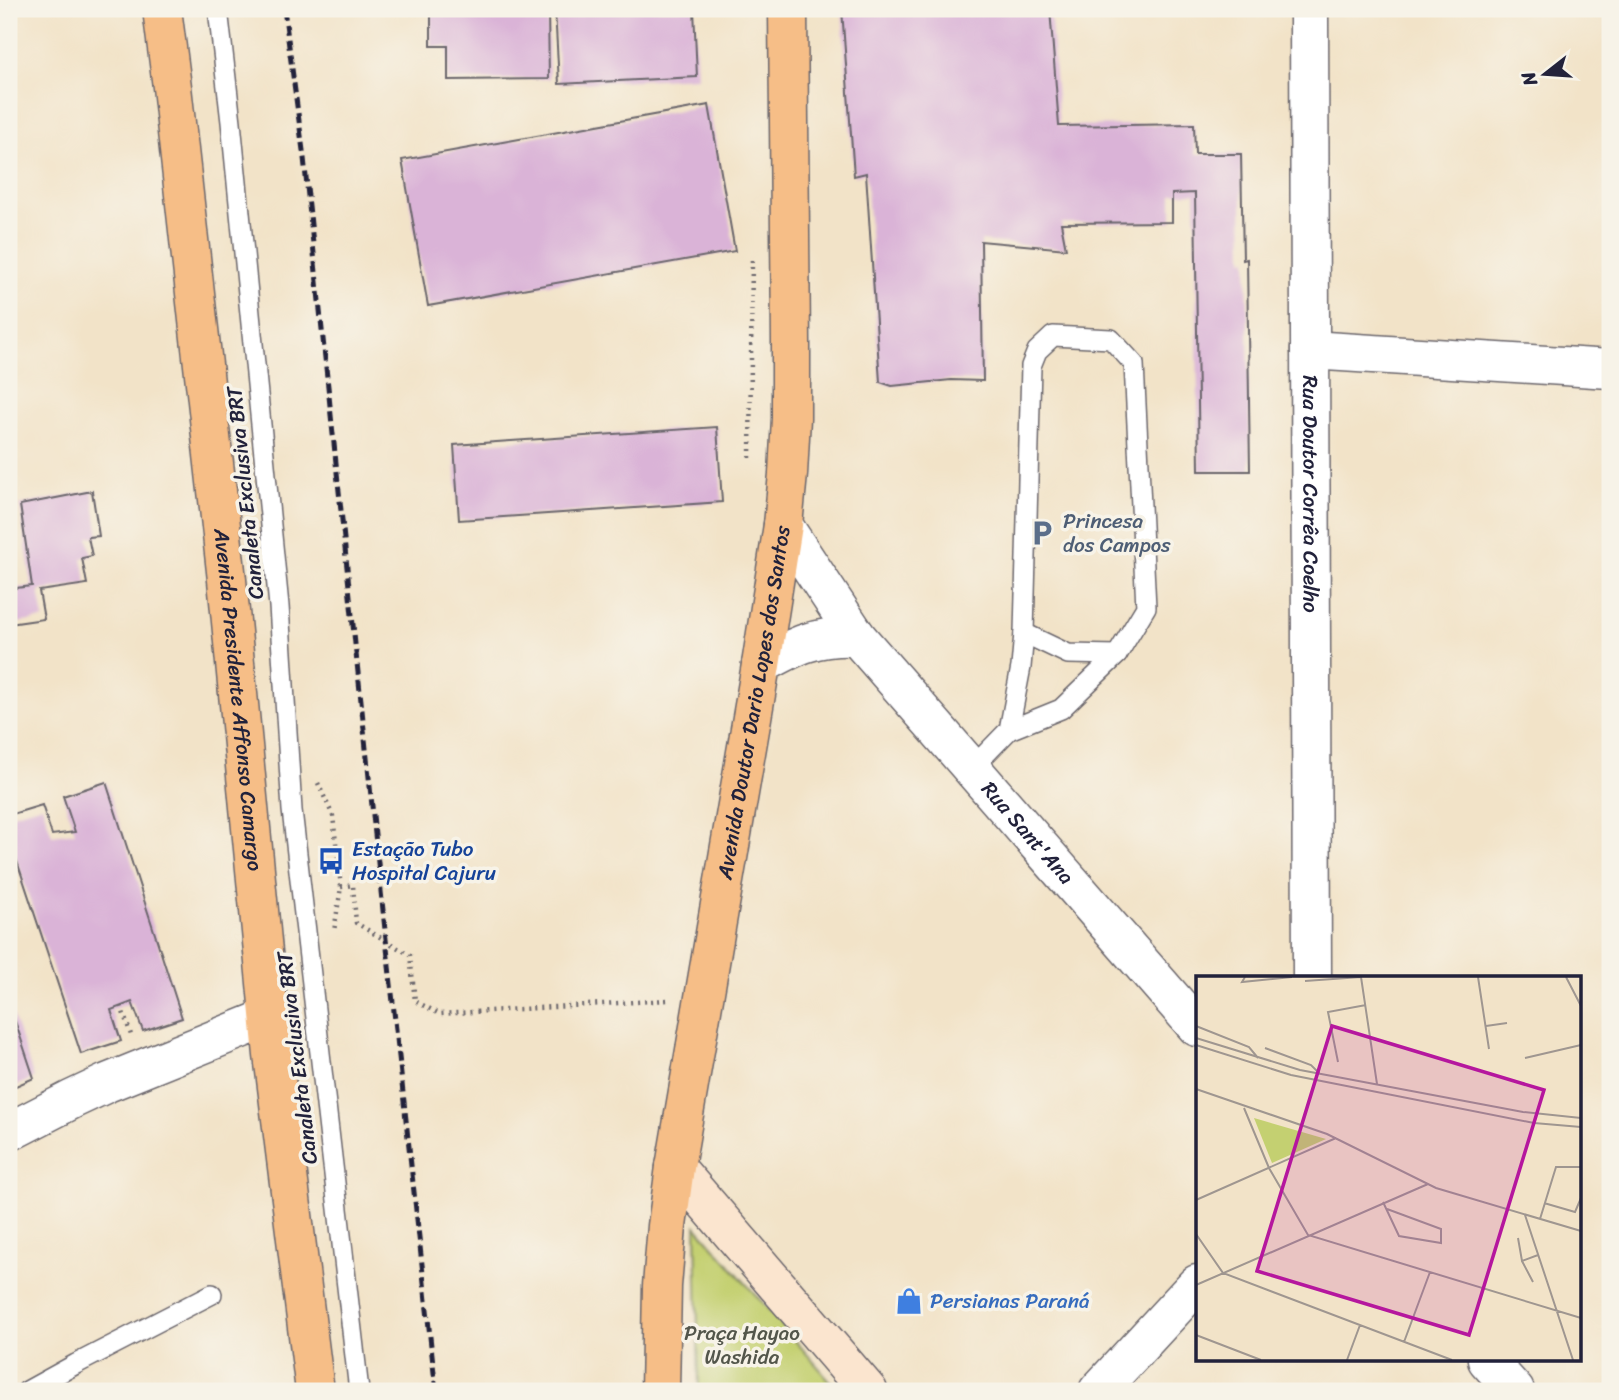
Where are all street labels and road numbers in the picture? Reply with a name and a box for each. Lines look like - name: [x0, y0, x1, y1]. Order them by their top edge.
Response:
- street label: Rua Doutor Corrêa Coelho: [1291, 375, 1330, 613]
- street label: Canaleta Exclusiva BRT: [215, 383, 275, 601]
- street label: Avenida Doutor Dario Lopes dos Santos: [705, 522, 802, 883]
- street label: Avenida Presidente Affonso Camargo: [202, 525, 274, 873]
- street label: Rua Sant'Ana: [971, 772, 1084, 894]
- street label: Canaleta Exclusiva BRT: [265, 948, 329, 1166]

